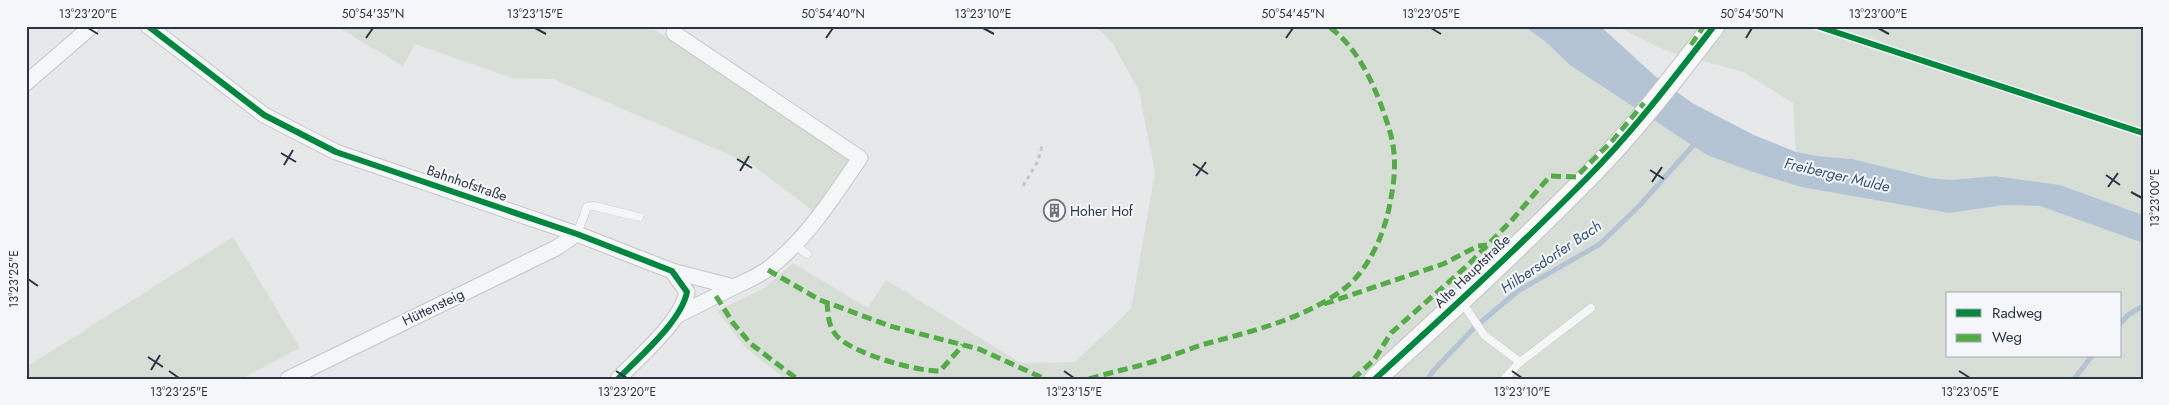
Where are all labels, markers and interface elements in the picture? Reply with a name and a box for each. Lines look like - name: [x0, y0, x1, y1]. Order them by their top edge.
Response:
- text: 13°23'20"E: [59, 5, 117, 23]
- text: 50°54'35"N: [342, 5, 404, 23]
- text: 13°23'15"E: [507, 5, 563, 23]
- text: 50°54'40"N: [801, 5, 865, 23]
- text: 13°23'10"E: [955, 5, 1011, 23]
- text: 50°54'45"N: [1261, 5, 1325, 23]
- text: 13°23'05"E: [1402, 5, 1460, 23]
- text: 50°54'50"N: [1720, 5, 1784, 23]
- text: 13°23'00"E: [1849, 5, 1907, 23]
- water label: Freiberger Mulde: [1782, 152, 1892, 198]
- street label: Bahnhofstraße: [424, 160, 510, 206]
- text: 13°23'00"E: [2146, 169, 2164, 227]
- building icon: Hoher Hof: [1042, 199, 1066, 223]
- place label: Hoher Hof: [1070, 201, 1134, 221]
- water label: Hilbersdorfer Bach: [1496, 215, 1606, 299]
- street label: Alte Hauptstraße: [1430, 230, 1514, 312]
- text: 13°23'25"E: [5, 250, 23, 308]
- street label: Hüttensteig: [399, 283, 467, 331]
- legend: [1946, 292, 2122, 358]
- text: Radweg: [1992, 302, 2042, 324]
- text: Weg: [1992, 326, 2022, 348]
- text: 13°23'25"E: [150, 383, 208, 401]
- text: 13°23'20"E: [598, 383, 656, 401]
- text: 13°23'15"E: [1046, 383, 1102, 401]
- text: 13°23'10"E: [1494, 383, 1550, 401]
- text: 13°23'05"E: [1941, 383, 1999, 401]

